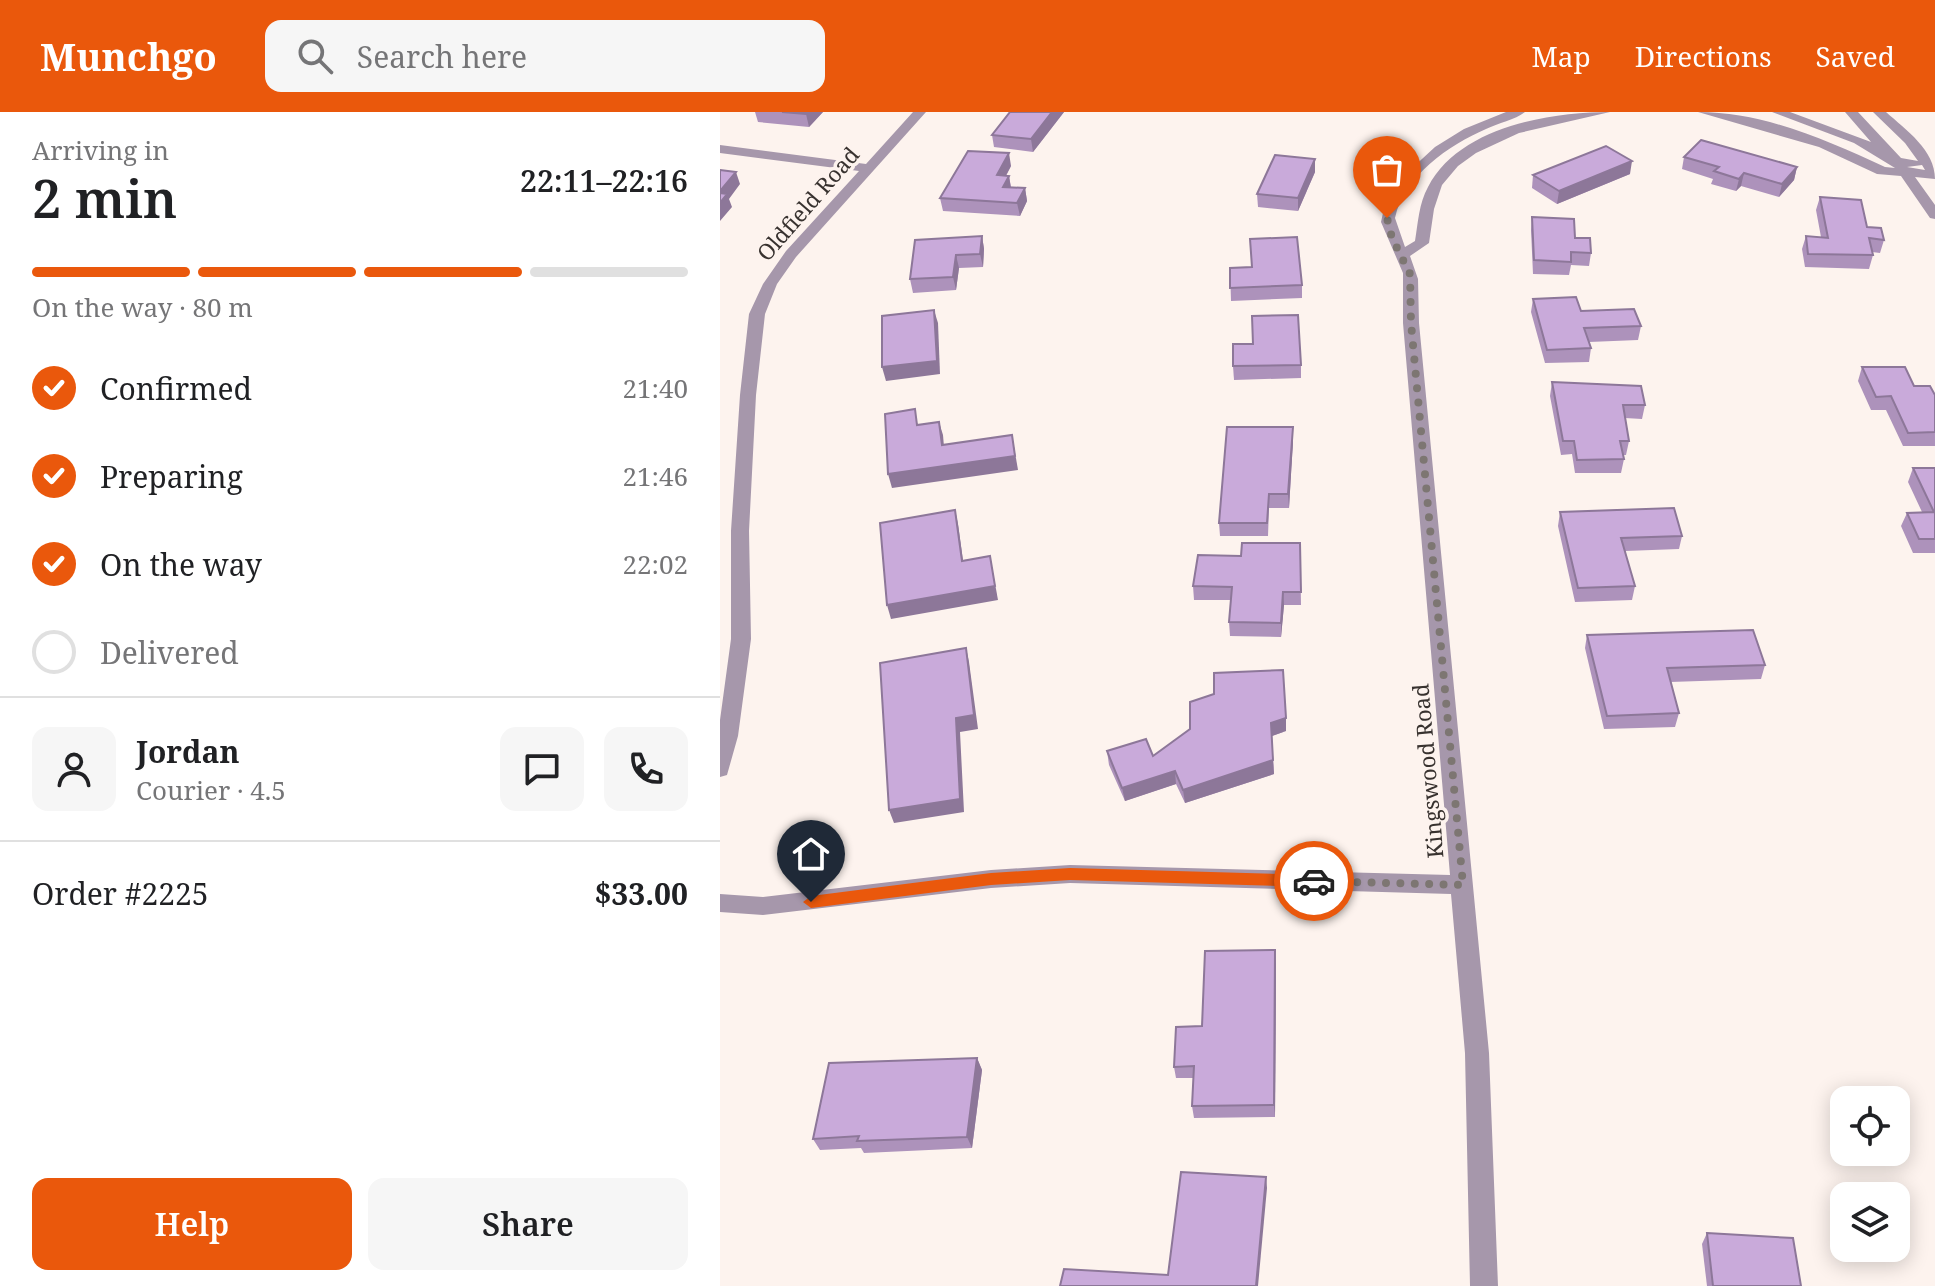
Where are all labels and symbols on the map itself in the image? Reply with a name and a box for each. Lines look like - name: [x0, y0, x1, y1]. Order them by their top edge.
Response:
- pin: [1353, 136, 1421, 218]
- street label: Oldfield Road: [749, 140, 865, 267]
- street label: Kingswood Road: [1404, 682, 1450, 860]
- pin: [777, 820, 845, 902]
- courier: [1274, 841, 1354, 921]

